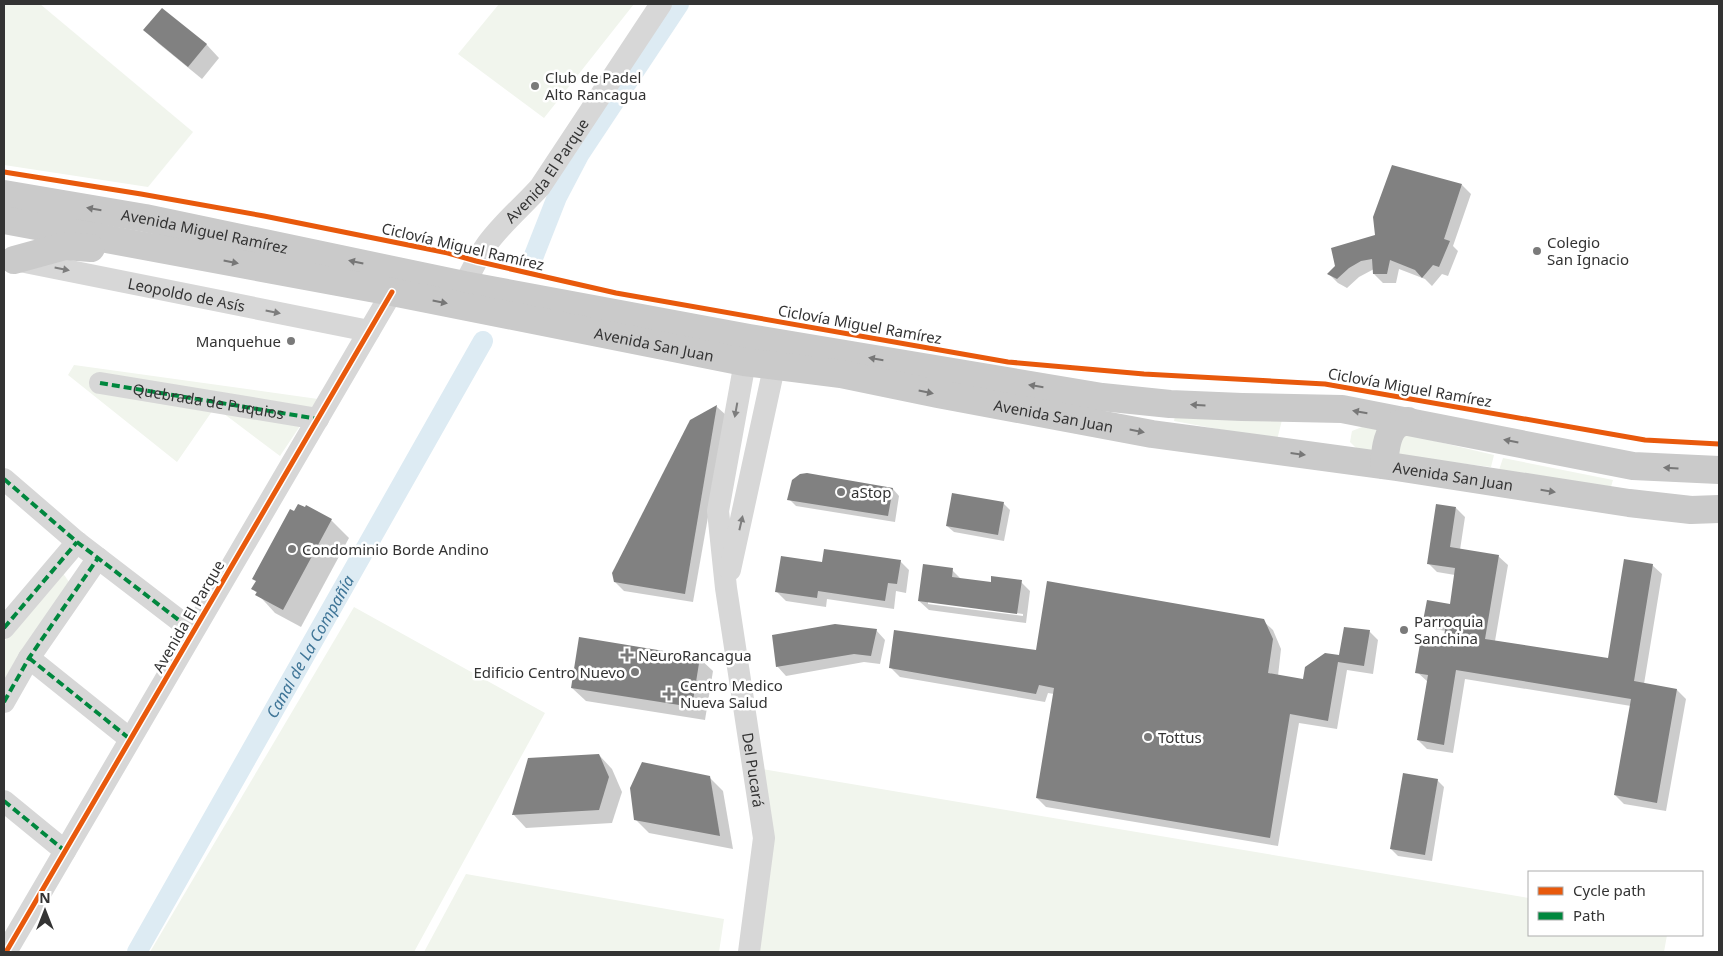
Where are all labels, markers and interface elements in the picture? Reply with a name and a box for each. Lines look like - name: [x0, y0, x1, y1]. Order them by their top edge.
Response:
- place label: Club de Padel Alto Rancagua: [545, 67, 646, 104]
- marker: Club de Padel Alto Rancagua: [529, 80, 541, 92]
- street label: Avenida El Parque: [500, 114, 593, 227]
- street label: Avenida Miguel Ramírez: [120, 204, 290, 258]
- one-way arrow: [85, 205, 101, 213]
- street label: Ciclovía Miguel Ramírez: [380, 218, 546, 274]
- place label: Colegio San Ignacio: [1547, 232, 1629, 269]
- marker: Colegio San Ignacio: [1531, 245, 1543, 257]
- one-way arrow: [348, 257, 364, 265]
- one-way arrow: [223, 258, 238, 266]
- one-way arrow: [55, 266, 71, 274]
- street label: Leopoldo de Asís: [126, 273, 247, 316]
- one-way arrow: [432, 298, 448, 306]
- street label: Ciclovía Miguel Ramírez: [776, 300, 944, 348]
- one-way arrow: [265, 308, 281, 316]
- street label: Avenida San Juan: [593, 323, 716, 366]
- place label: Manquehue: [196, 331, 281, 351]
- marker: Manquehue: [285, 335, 297, 347]
- one-way arrow: [868, 355, 884, 363]
- street label: Ciclovía Miguel Ramírez: [1326, 363, 1494, 411]
- street label: Quebrada de Puquios: [131, 379, 286, 423]
- one-way arrow: [1028, 381, 1044, 389]
- one-way arrow: [918, 388, 934, 396]
- street label: Avenida San Juan: [992, 395, 1115, 437]
- one-way arrow: [1189, 401, 1205, 409]
- one-way arrow: [731, 402, 739, 418]
- one-way arrow: [1352, 408, 1367, 416]
- one-way arrow: [1130, 428, 1146, 436]
- one-way arrow: [1502, 437, 1518, 445]
- one-way arrow: [1290, 450, 1306, 458]
- street label: Avenida San Juan: [1392, 457, 1515, 495]
- one-way arrow: [1662, 464, 1678, 472]
- place label: aStop: [851, 482, 891, 502]
- marker: aStop: [835, 486, 847, 498]
- one-way arrow: [1541, 487, 1557, 495]
- one-way arrow: [737, 516, 745, 531]
- place label: Condominio Borde Andino: [302, 539, 489, 559]
- marker: Condominio Borde Andino: [286, 543, 298, 555]
- street label: Avenida El Parque: [148, 556, 228, 676]
- water label: Canal de La Compañía: [261, 571, 359, 722]
- place label: Parroquia Sanchina: [1414, 611, 1483, 648]
- marker: Parroquia Sanchina: [1398, 624, 1410, 636]
- place label: NeuroRancagua: [638, 645, 752, 665]
- marker: NeuroRancagua: [620, 648, 634, 662]
- place label: Edificio Centro Nuevo: [473, 662, 625, 682]
- marker: Edificio Centro Nuevo: [629, 666, 641, 678]
- place label: Centro Medico Nueva Salud: [680, 675, 783, 712]
- marker: Centro Medico Nueva Salud: [662, 687, 676, 701]
- place label: Tottus: [1158, 727, 1202, 747]
- street label: Del Pucará: [738, 731, 769, 809]
- marker: Tottus: [1142, 731, 1154, 743]
- legend: [1528, 871, 1703, 936]
- text: Cycle path: [1573, 880, 1646, 900]
- north arrow: [20, 886, 70, 936]
- text: N: [39, 888, 51, 907]
- text: Path: [1573, 905, 1605, 925]

